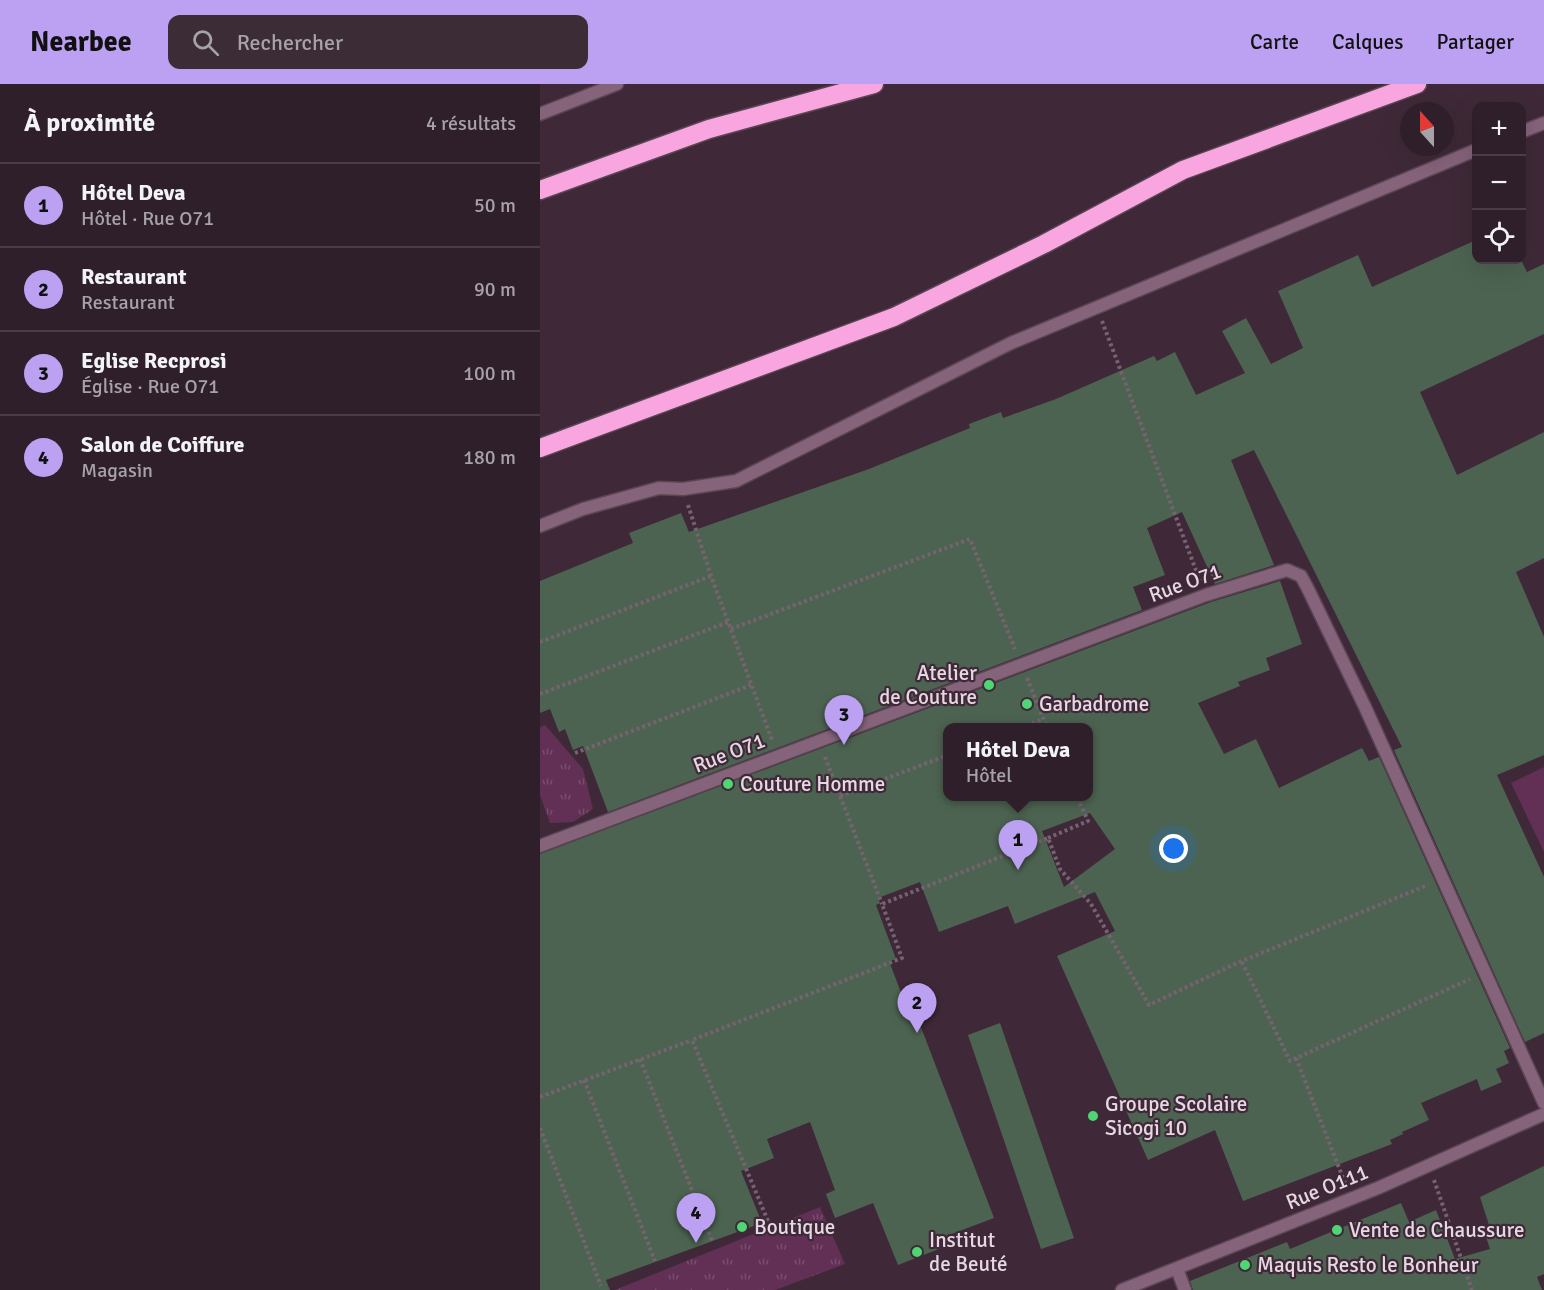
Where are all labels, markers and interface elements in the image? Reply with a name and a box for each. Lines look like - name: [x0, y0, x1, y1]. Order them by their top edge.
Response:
- search box: [168, 15, 588, 69]
- text: Nearbee: [30, 25, 132, 59]
- icon: search: [189, 26, 222, 59]
- text: Rechercher: [237, 29, 343, 56]
- text: Carte: [1250, 29, 1299, 55]
- text: Calques: [1332, 29, 1403, 55]
- text: Partager: [1436, 29, 1514, 55]
- north arrow: [1400, 102, 1454, 156]
- map controls: [1472, 102, 1526, 264]
- button: +: [1472, 102, 1526, 156]
- text: À proximité: [24, 107, 155, 139]
- text: 4 résultats: [426, 111, 516, 136]
- button: −: [1472, 156, 1526, 210]
- text: Hôtel Deva: [81, 179, 185, 206]
- text: 1: [38, 193, 49, 218]
- text: 50 m: [474, 193, 516, 218]
- text: Hôtel · Rue O71: [81, 206, 214, 231]
- button: locate: [1472, 210, 1526, 264]
- text: Restaurant: [81, 263, 187, 290]
- text: 2: [38, 277, 49, 302]
- text: 90 m: [474, 277, 516, 302]
- text: Restaurant: [81, 290, 175, 315]
- text: Eglise Recprosi: [81, 347, 227, 374]
- text: 3: [38, 361, 49, 386]
- text: 100 m: [463, 361, 516, 386]
- text: Église · Rue O71: [81, 374, 219, 399]
- text: Salon de Coiffure: [81, 431, 245, 458]
- text: 4: [38, 445, 49, 470]
- text: 180 m: [463, 445, 516, 470]
- text: Magasin: [81, 458, 153, 483]
- street label: Rue O71: [1145, 558, 1225, 608]
- place label: Atelier de Couture: [879, 660, 977, 710]
- marker: Atelier de Couture: [982, 678, 996, 692]
- place label: Garbadrome: [1039, 691, 1149, 717]
- pin: 3: [824, 696, 864, 745]
- marker: Garbadrome: [1020, 697, 1034, 711]
- popup: [943, 723, 1093, 801]
- street label: Rue O71: [689, 727, 769, 779]
- text: Hôtel Deva: [966, 736, 1070, 763]
- text: Hôtel: [966, 763, 1012, 788]
- place label: Couture Homme: [740, 771, 885, 797]
- marker: Couture Homme: [721, 777, 735, 791]
- pin: 1: [998, 820, 1038, 870]
- your location: [1159, 834, 1188, 863]
- pin: 2: [898, 984, 937, 1033]
- place label: Groupe Scolaire Sicogi 10: [1105, 1091, 1247, 1141]
- marker: Groupe Scolaire Sicogi 10: [1086, 1109, 1100, 1123]
- street label: Rue O111: [1282, 1159, 1372, 1215]
- pin: 4: [676, 1194, 716, 1243]
- place label: Boutique: [754, 1214, 835, 1240]
- place label: Vente de Chaussure: [1349, 1217, 1524, 1243]
- marker: Boutique: [735, 1220, 749, 1234]
- marker: Vente de Chaussure: [1330, 1223, 1344, 1237]
- place label: Institut de Beuté: [929, 1227, 1008, 1277]
- marker: Institut de Beuté: [910, 1245, 924, 1259]
- place label: Maquis Resto le Bonheur: [1257, 1252, 1479, 1278]
- marker: Maquis Resto le Bonheur: [1238, 1258, 1252, 1272]

